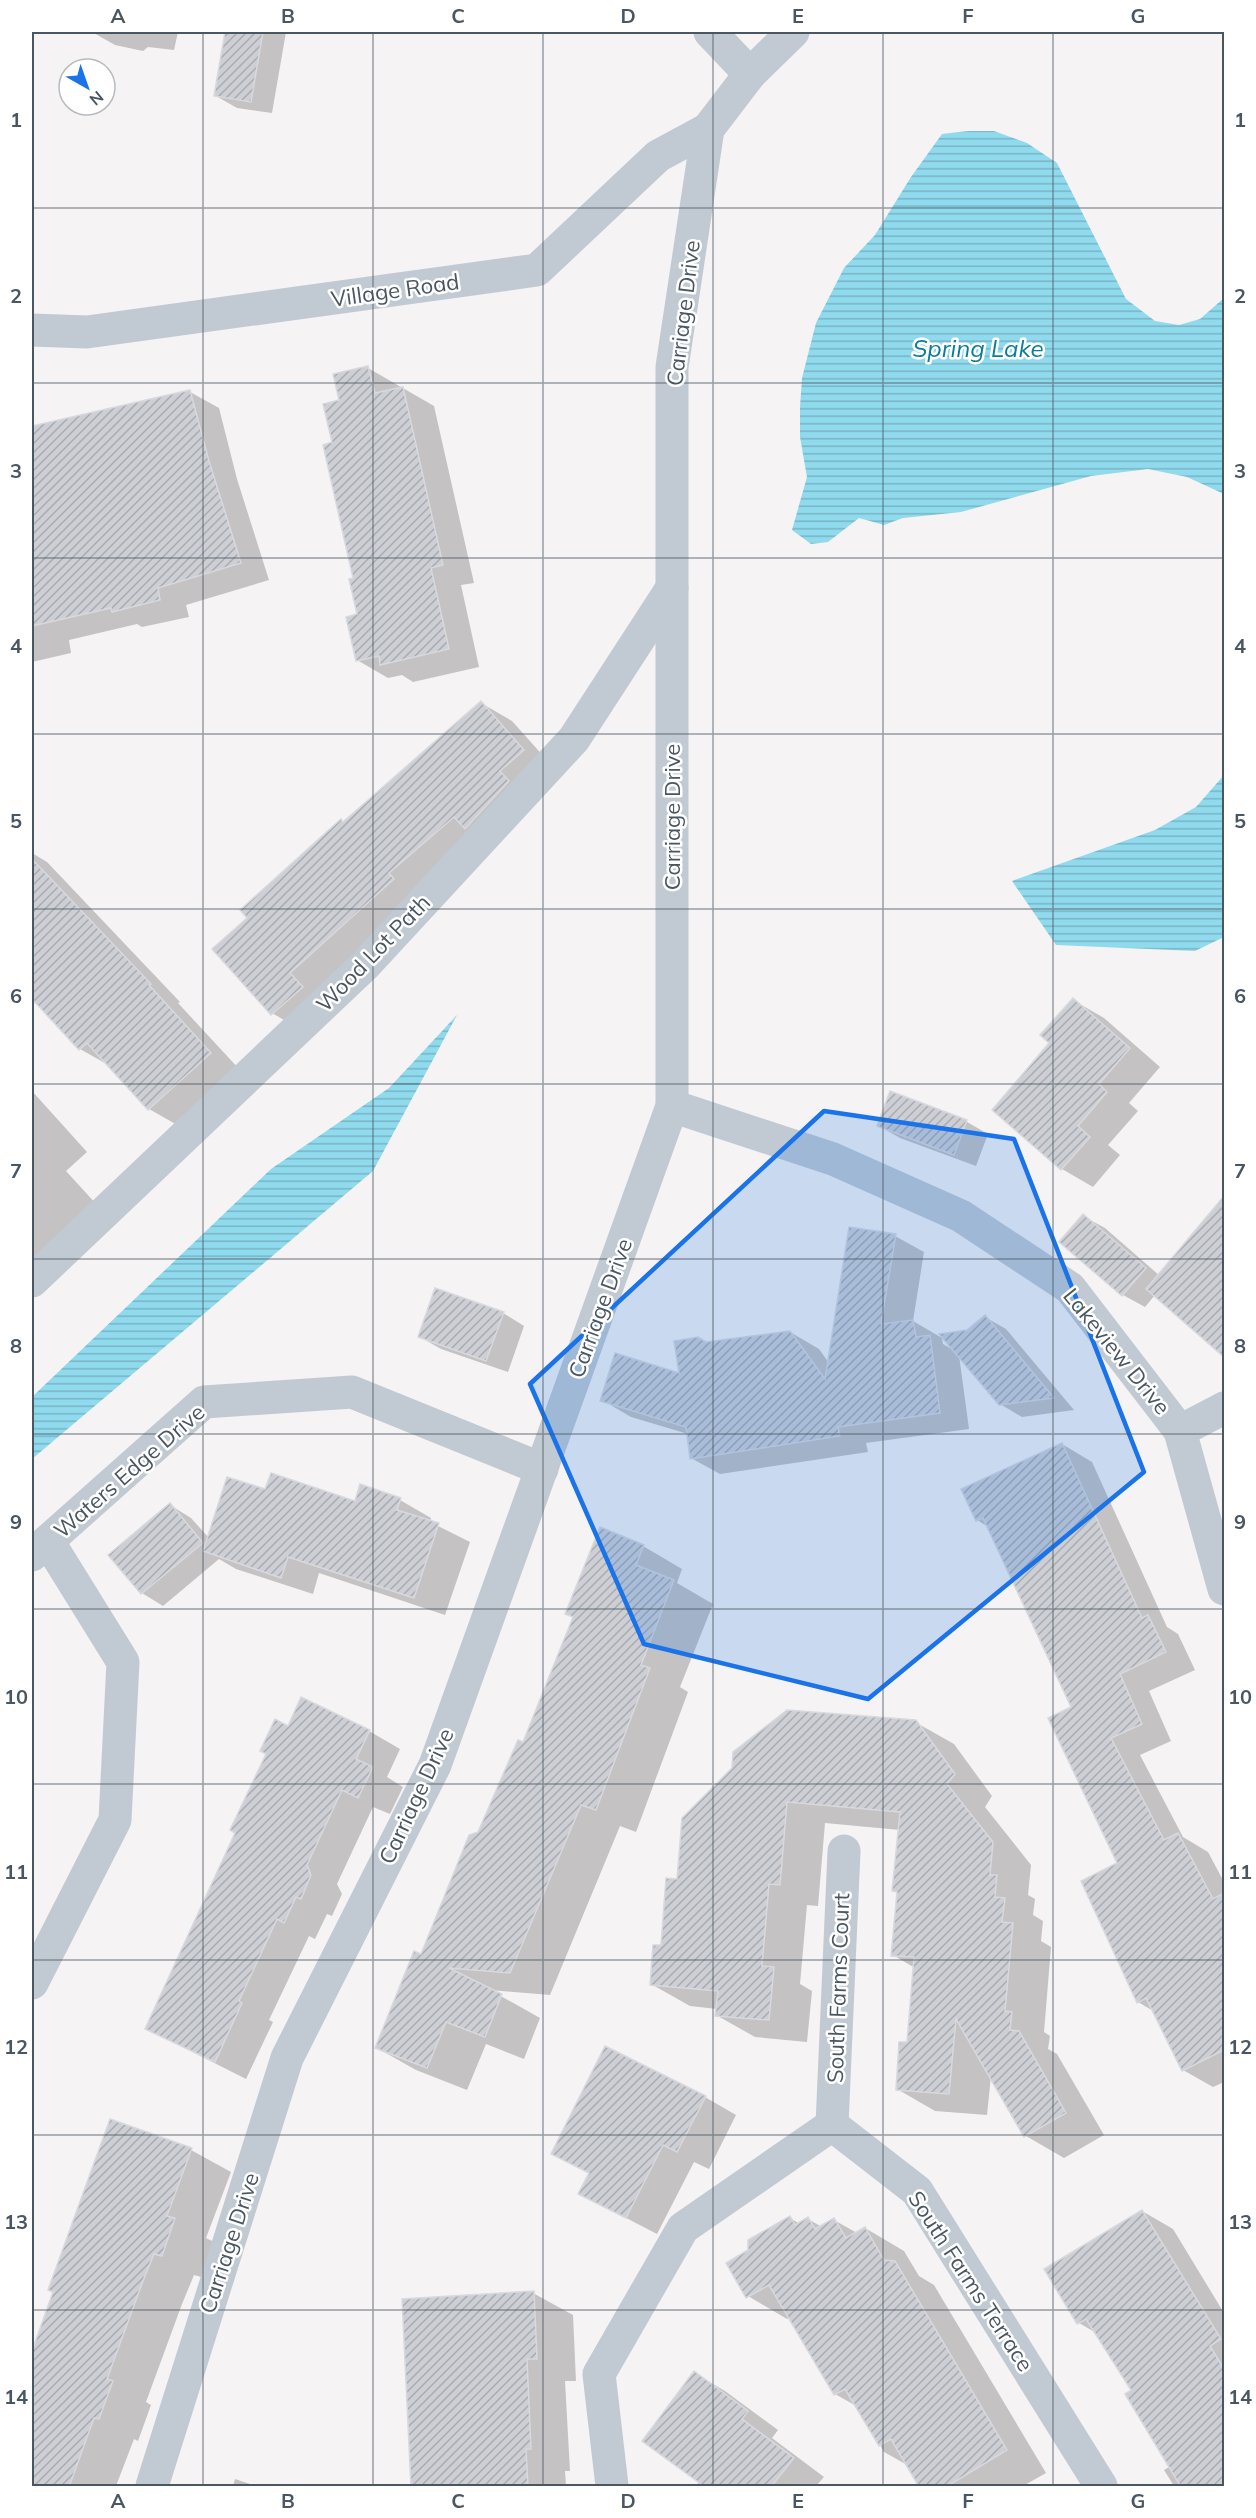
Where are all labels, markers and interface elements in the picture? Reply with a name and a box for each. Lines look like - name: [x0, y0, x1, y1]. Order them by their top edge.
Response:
- text: A: [111, 3, 126, 28]
- text: B: [281, 3, 295, 28]
- text: C: [451, 3, 465, 28]
- text: D: [620, 3, 636, 28]
- text: E: [792, 3, 804, 28]
- text: F: [962, 3, 974, 28]
- text: G: [1131, 3, 1145, 28]
- north arrow: [57, 57, 117, 117]
- text: N: [86, 87, 108, 110]
- text: 1: [10, 107, 22, 132]
- text: 1: [1234, 107, 1246, 132]
- street label: Carriage Drive: [660, 239, 706, 387]
- street label: Village Road: [329, 267, 461, 313]
- text: 2: [10, 283, 22, 308]
- text: 2: [1234, 283, 1246, 308]
- water label: Spring Lake: [912, 333, 1044, 363]
- text: 3: [10, 458, 22, 483]
- text: 3: [1234, 458, 1246, 483]
- text: 4: [10, 633, 22, 658]
- text: 4: [1234, 633, 1246, 658]
- street label: Carriage Drive: [658, 744, 686, 890]
- text: 5: [10, 808, 22, 833]
- text: 5: [1234, 808, 1246, 833]
- street label: Wood Lot Path: [310, 888, 436, 1018]
- text: 6: [10, 983, 22, 1008]
- text: 6: [1234, 983, 1246, 1008]
- text: 7: [10, 1158, 22, 1183]
- text: 7: [1234, 1158, 1246, 1183]
- street label: Carriage Drive: [562, 1234, 638, 1382]
- street label: Lakeview Drive: [1057, 1282, 1177, 1420]
- text: 8: [10, 1333, 22, 1358]
- text: 8: [1234, 1333, 1246, 1358]
- street label: Waters Edge Drive: [48, 1398, 210, 1544]
- text: 9: [10, 1509, 22, 1534]
- text: 9: [1234, 1509, 1246, 1534]
- text: 10: [4, 1684, 28, 1709]
- text: 10: [1228, 1684, 1252, 1709]
- street label: Carriage Drive: [372, 1724, 460, 1868]
- text: 11: [4, 1859, 28, 1884]
- text: 11: [1228, 1859, 1252, 1884]
- street label: South Farms Court: [821, 1892, 855, 2084]
- text: 12: [4, 2034, 28, 2059]
- text: 12: [1228, 2034, 1252, 2059]
- street label: Carriage Drive: [193, 2169, 265, 2317]
- street label: South Farms Terrace: [902, 2185, 1040, 2377]
- text: 13: [4, 2209, 28, 2234]
- text: 13: [1228, 2209, 1252, 2234]
- text: 14: [4, 2384, 28, 2409]
- text: 14: [1228, 2384, 1252, 2409]
- text: A: [111, 2488, 126, 2513]
- text: B: [281, 2488, 295, 2513]
- text: C: [451, 2488, 465, 2513]
- text: D: [620, 2488, 636, 2513]
- text: E: [792, 2488, 804, 2513]
- text: F: [962, 2488, 974, 2513]
- text: G: [1131, 2488, 1145, 2513]

